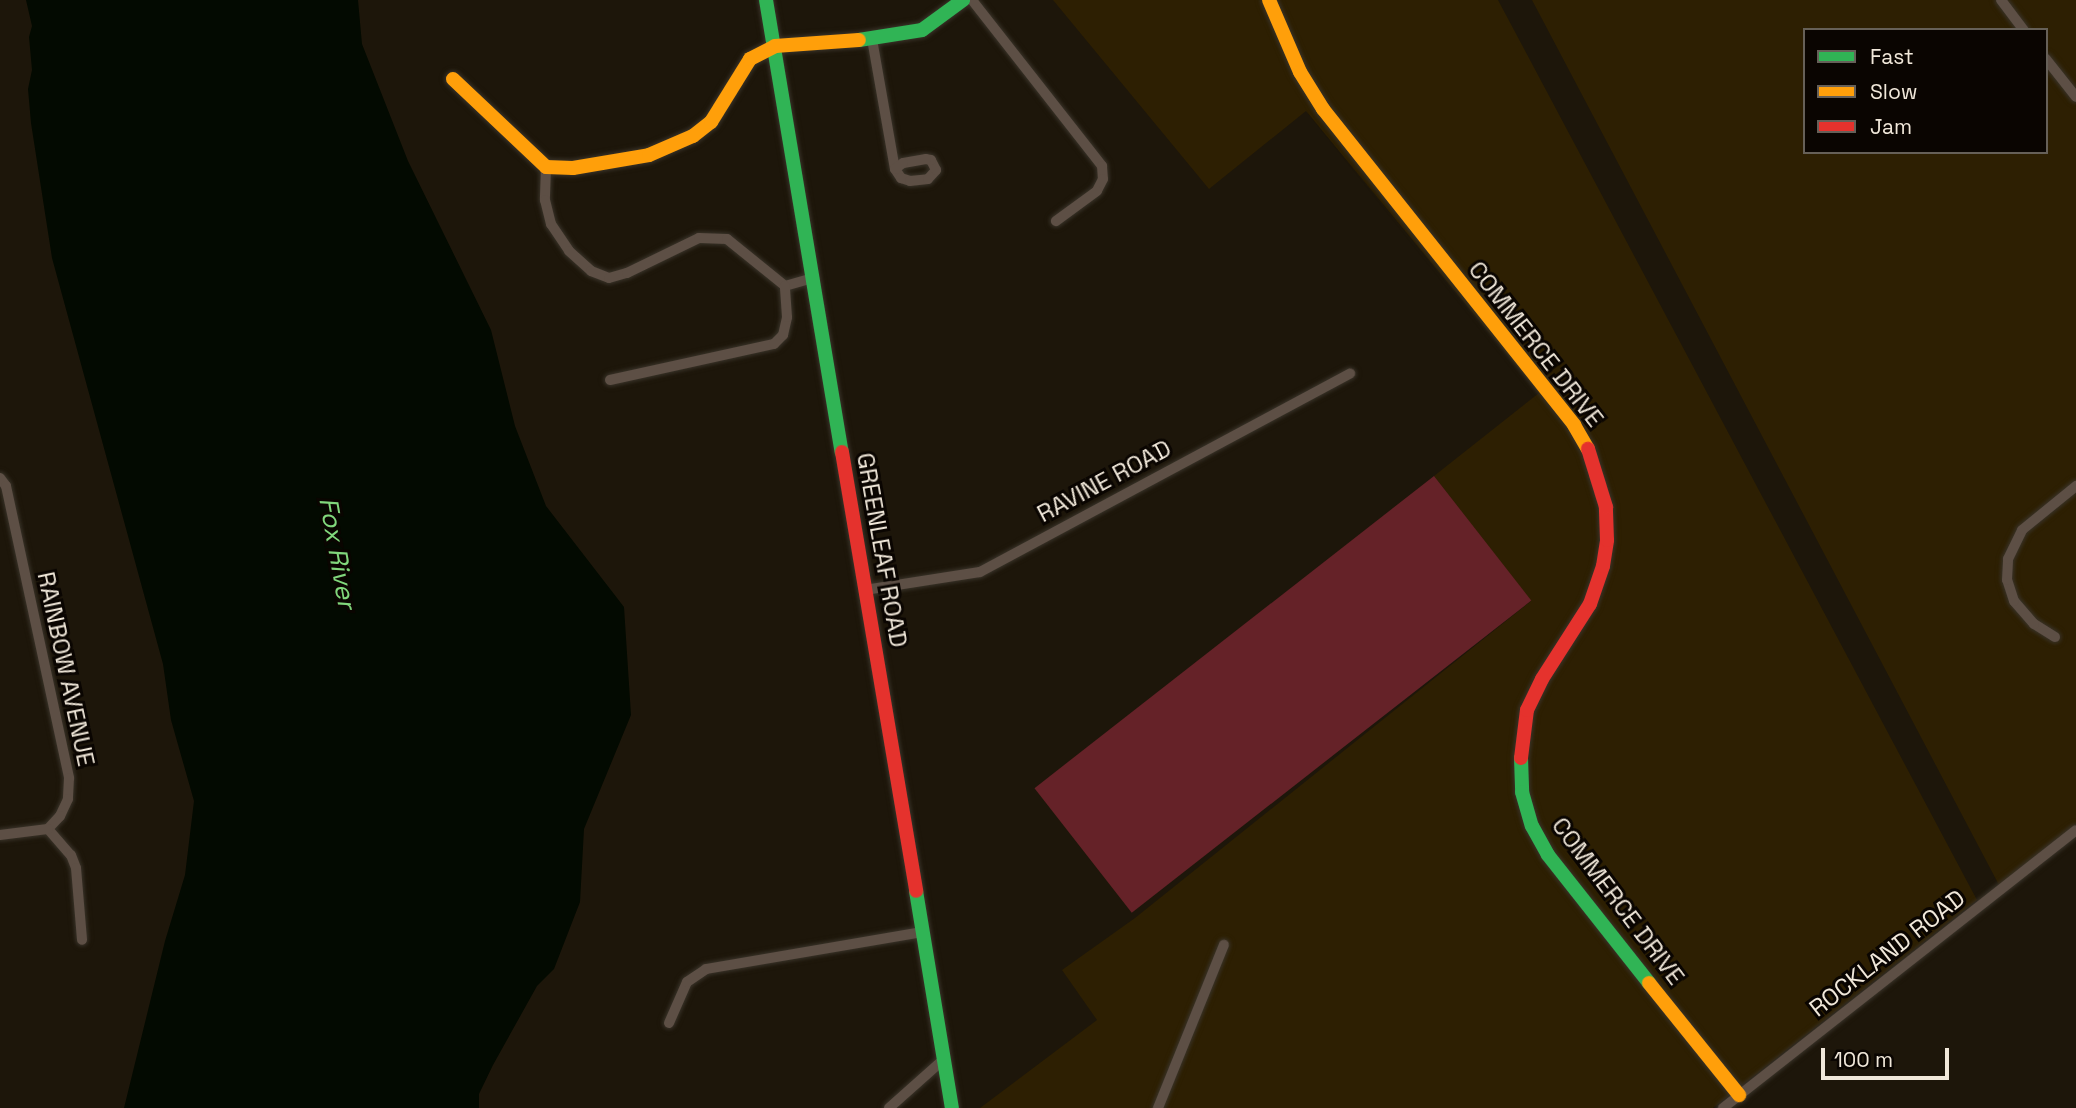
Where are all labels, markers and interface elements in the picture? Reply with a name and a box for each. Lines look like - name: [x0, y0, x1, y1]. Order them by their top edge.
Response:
- legend: [1803, 28, 2048, 154]
- text: Fast: [1870, 43, 1914, 70]
- text: Slow: [1870, 78, 1918, 105]
- text: Jam: [1870, 113, 1912, 140]
- street label: COMMERCE DRIVE: [1462, 256, 1610, 432]
- street label: RAVINE ROAD: [1032, 434, 1176, 528]
- street label: GREENLEAF ROAD: [851, 451, 913, 649]
- water label: Fox River: [312, 495, 362, 611]
- street label: RAINBOW AVENUE: [31, 569, 101, 769]
- street label: COMMERCE DRIVE: [1546, 812, 1690, 990]
- street label: ROCKLAND ROAD: [1803, 883, 1971, 1023]
- scale bar: [1824, 1034, 1952, 1078]
- text: 100 m: [1834, 1046, 1893, 1073]

